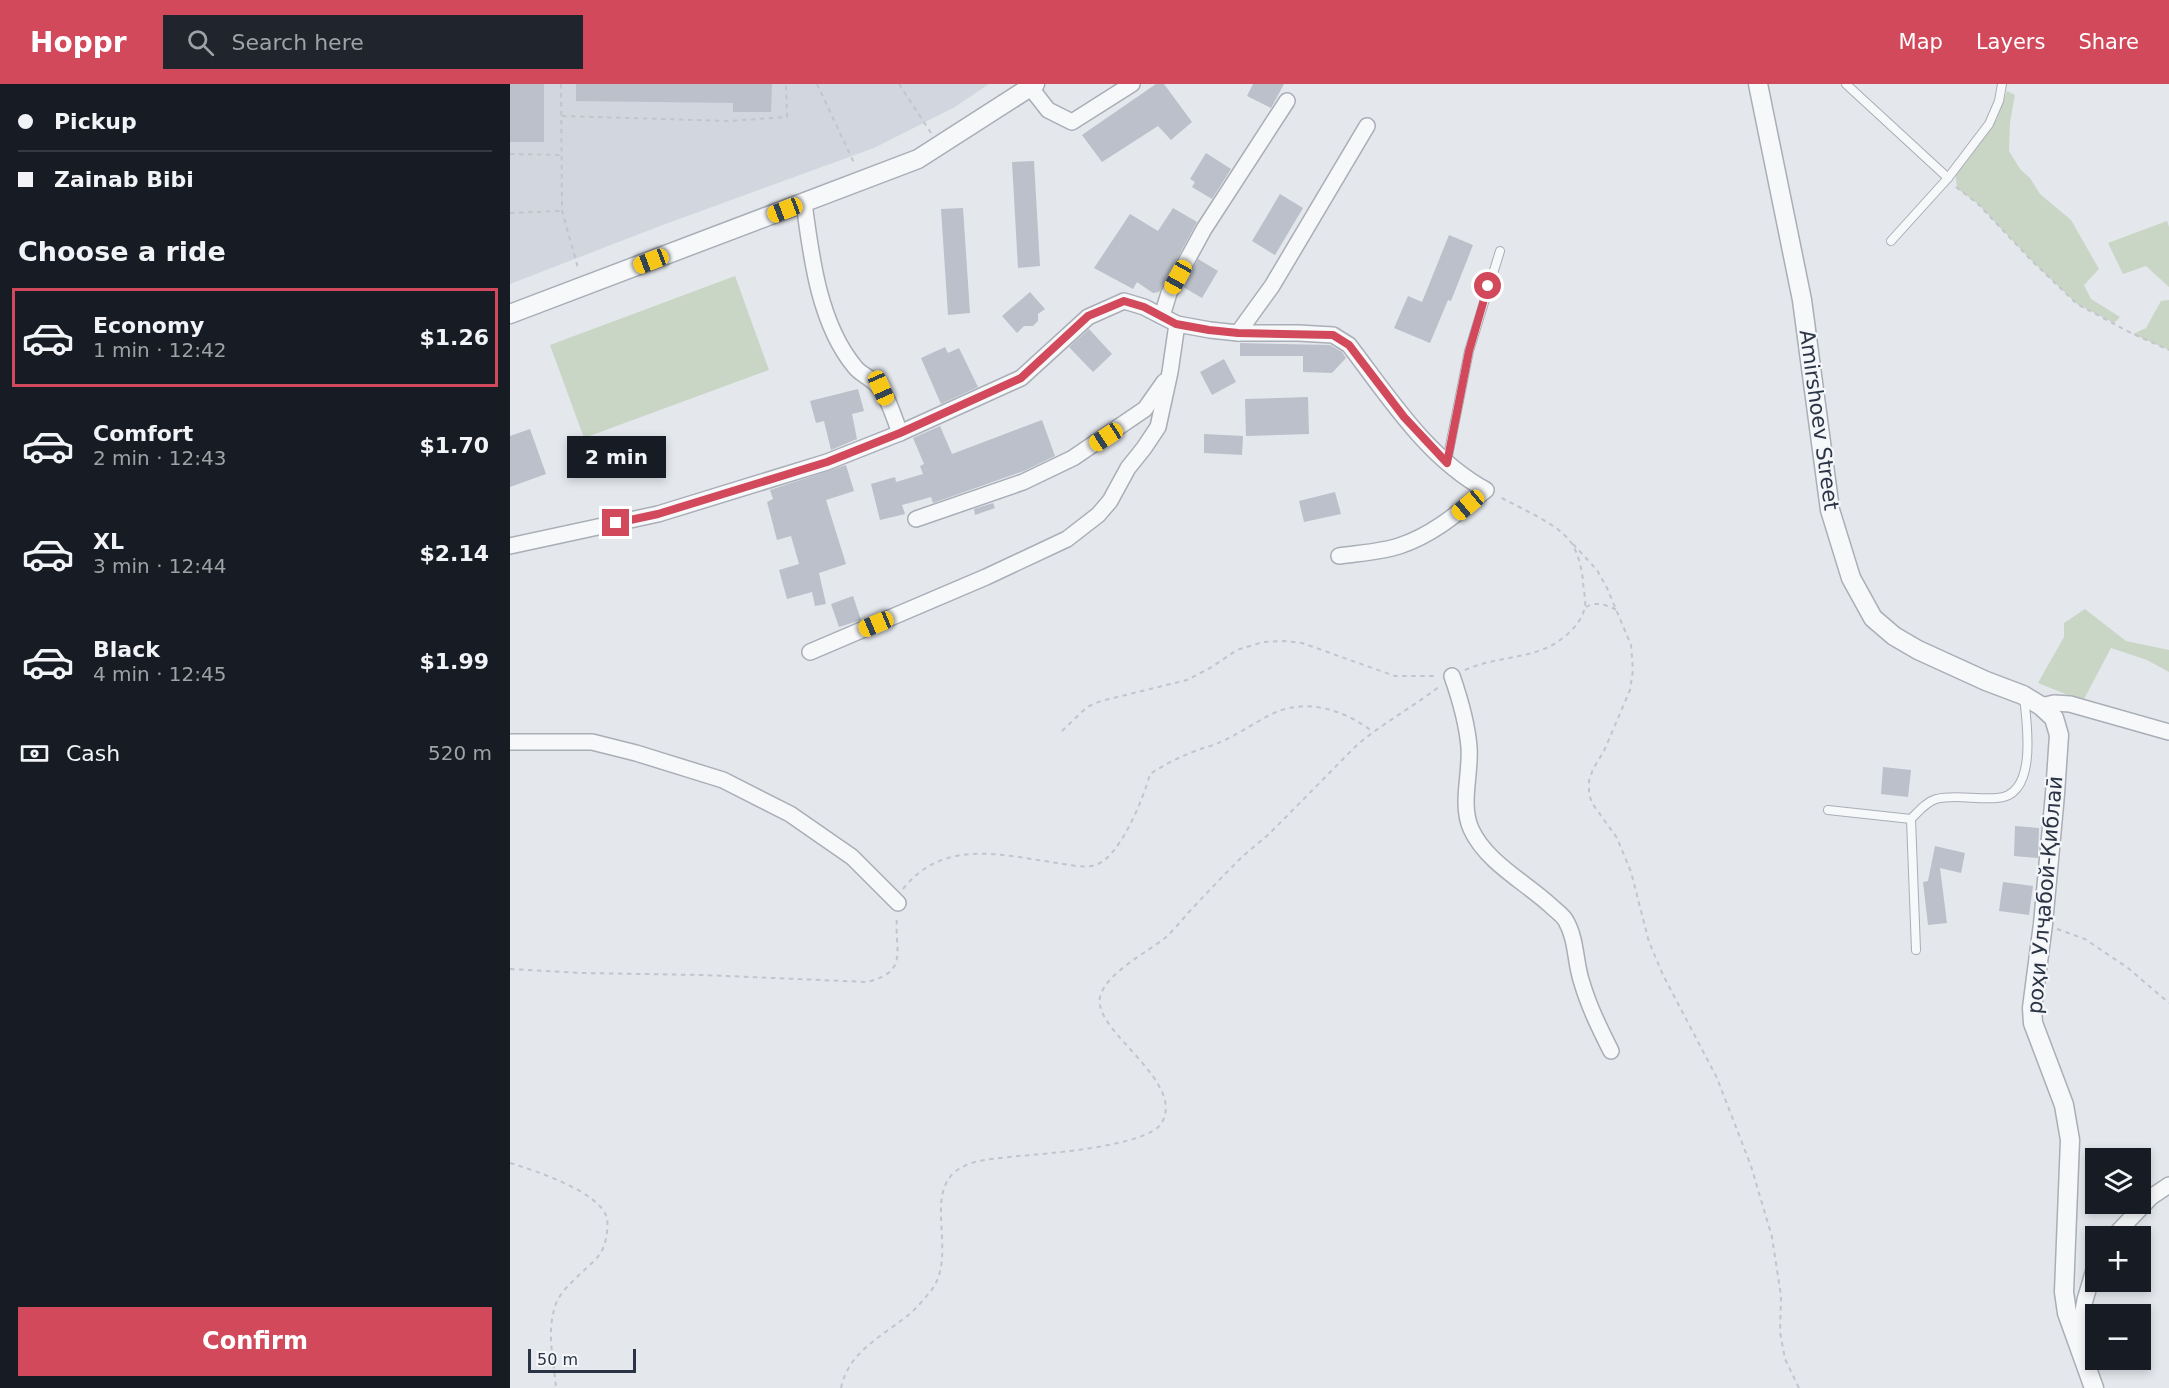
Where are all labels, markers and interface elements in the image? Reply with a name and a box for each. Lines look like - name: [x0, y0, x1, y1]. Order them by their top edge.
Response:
- search box: [163, 15, 583, 69]
- text: Hoppr: [30, 26, 127, 59]
- icon: search: [184, 26, 217, 59]
- text: Search here: [232, 30, 364, 55]
- text: Map: [1899, 30, 1943, 54]
- text: Layers: [1976, 30, 2045, 54]
- text: Share: [2078, 30, 2139, 54]
- text: Pickup: [54, 109, 137, 134]
- text: Zainab Bibi: [54, 167, 194, 192]
- car: [765, 195, 805, 225]
- text: Choose a ride: [18, 236, 226, 267]
- car: [631, 246, 671, 276]
- car: [1161, 257, 1195, 297]
- route start: [1474, 272, 1501, 299]
- icon: car: [21, 311, 75, 365]
- text: Economy: [93, 313, 204, 338]
- text: $1.26: [419, 325, 489, 350]
- street label: Amirshoev Street: [1794, 328, 1844, 512]
- text: 1 min · 12:42: [93, 338, 227, 362]
- car: [865, 368, 897, 408]
- icon: car: [21, 419, 75, 473]
- car: [1086, 420, 1126, 454]
- text: Comfort: [93, 421, 193, 446]
- text: $1.70: [419, 433, 489, 458]
- callout: 2 min: [567, 436, 666, 478]
- text: 2 min: [585, 445, 648, 469]
- text: 2 min · 12:43: [93, 446, 227, 470]
- car: [1448, 487, 1488, 523]
- route end: [602, 509, 629, 536]
- icon: car: [21, 527, 75, 581]
- text: XL: [93, 529, 124, 554]
- text: $2.14: [419, 541, 489, 566]
- text: 3 min · 12:44: [93, 554, 227, 578]
- car: [856, 609, 896, 639]
- icon: car: [21, 635, 75, 689]
- text: Black: [93, 637, 160, 662]
- text: $1.99: [419, 649, 489, 674]
- text: 4 min · 12:45: [93, 662, 227, 686]
- icon: cash: [18, 737, 51, 770]
- text: Cash: [66, 741, 120, 766]
- text: 520 m: [428, 741, 492, 765]
- street label: роҳи Улҷабой-Қиблаӣ: [2023, 775, 2067, 1015]
- map controls: [2085, 1148, 2151, 1370]
- button: layers: [2085, 1148, 2151, 1214]
- button: +: [2085, 1226, 2151, 1292]
- button: −: [2085, 1304, 2151, 1370]
- button: Confirm: [18, 1307, 492, 1376]
- scale bar: [528, 1346, 636, 1374]
- text: 50 m: [537, 1350, 578, 1369]

